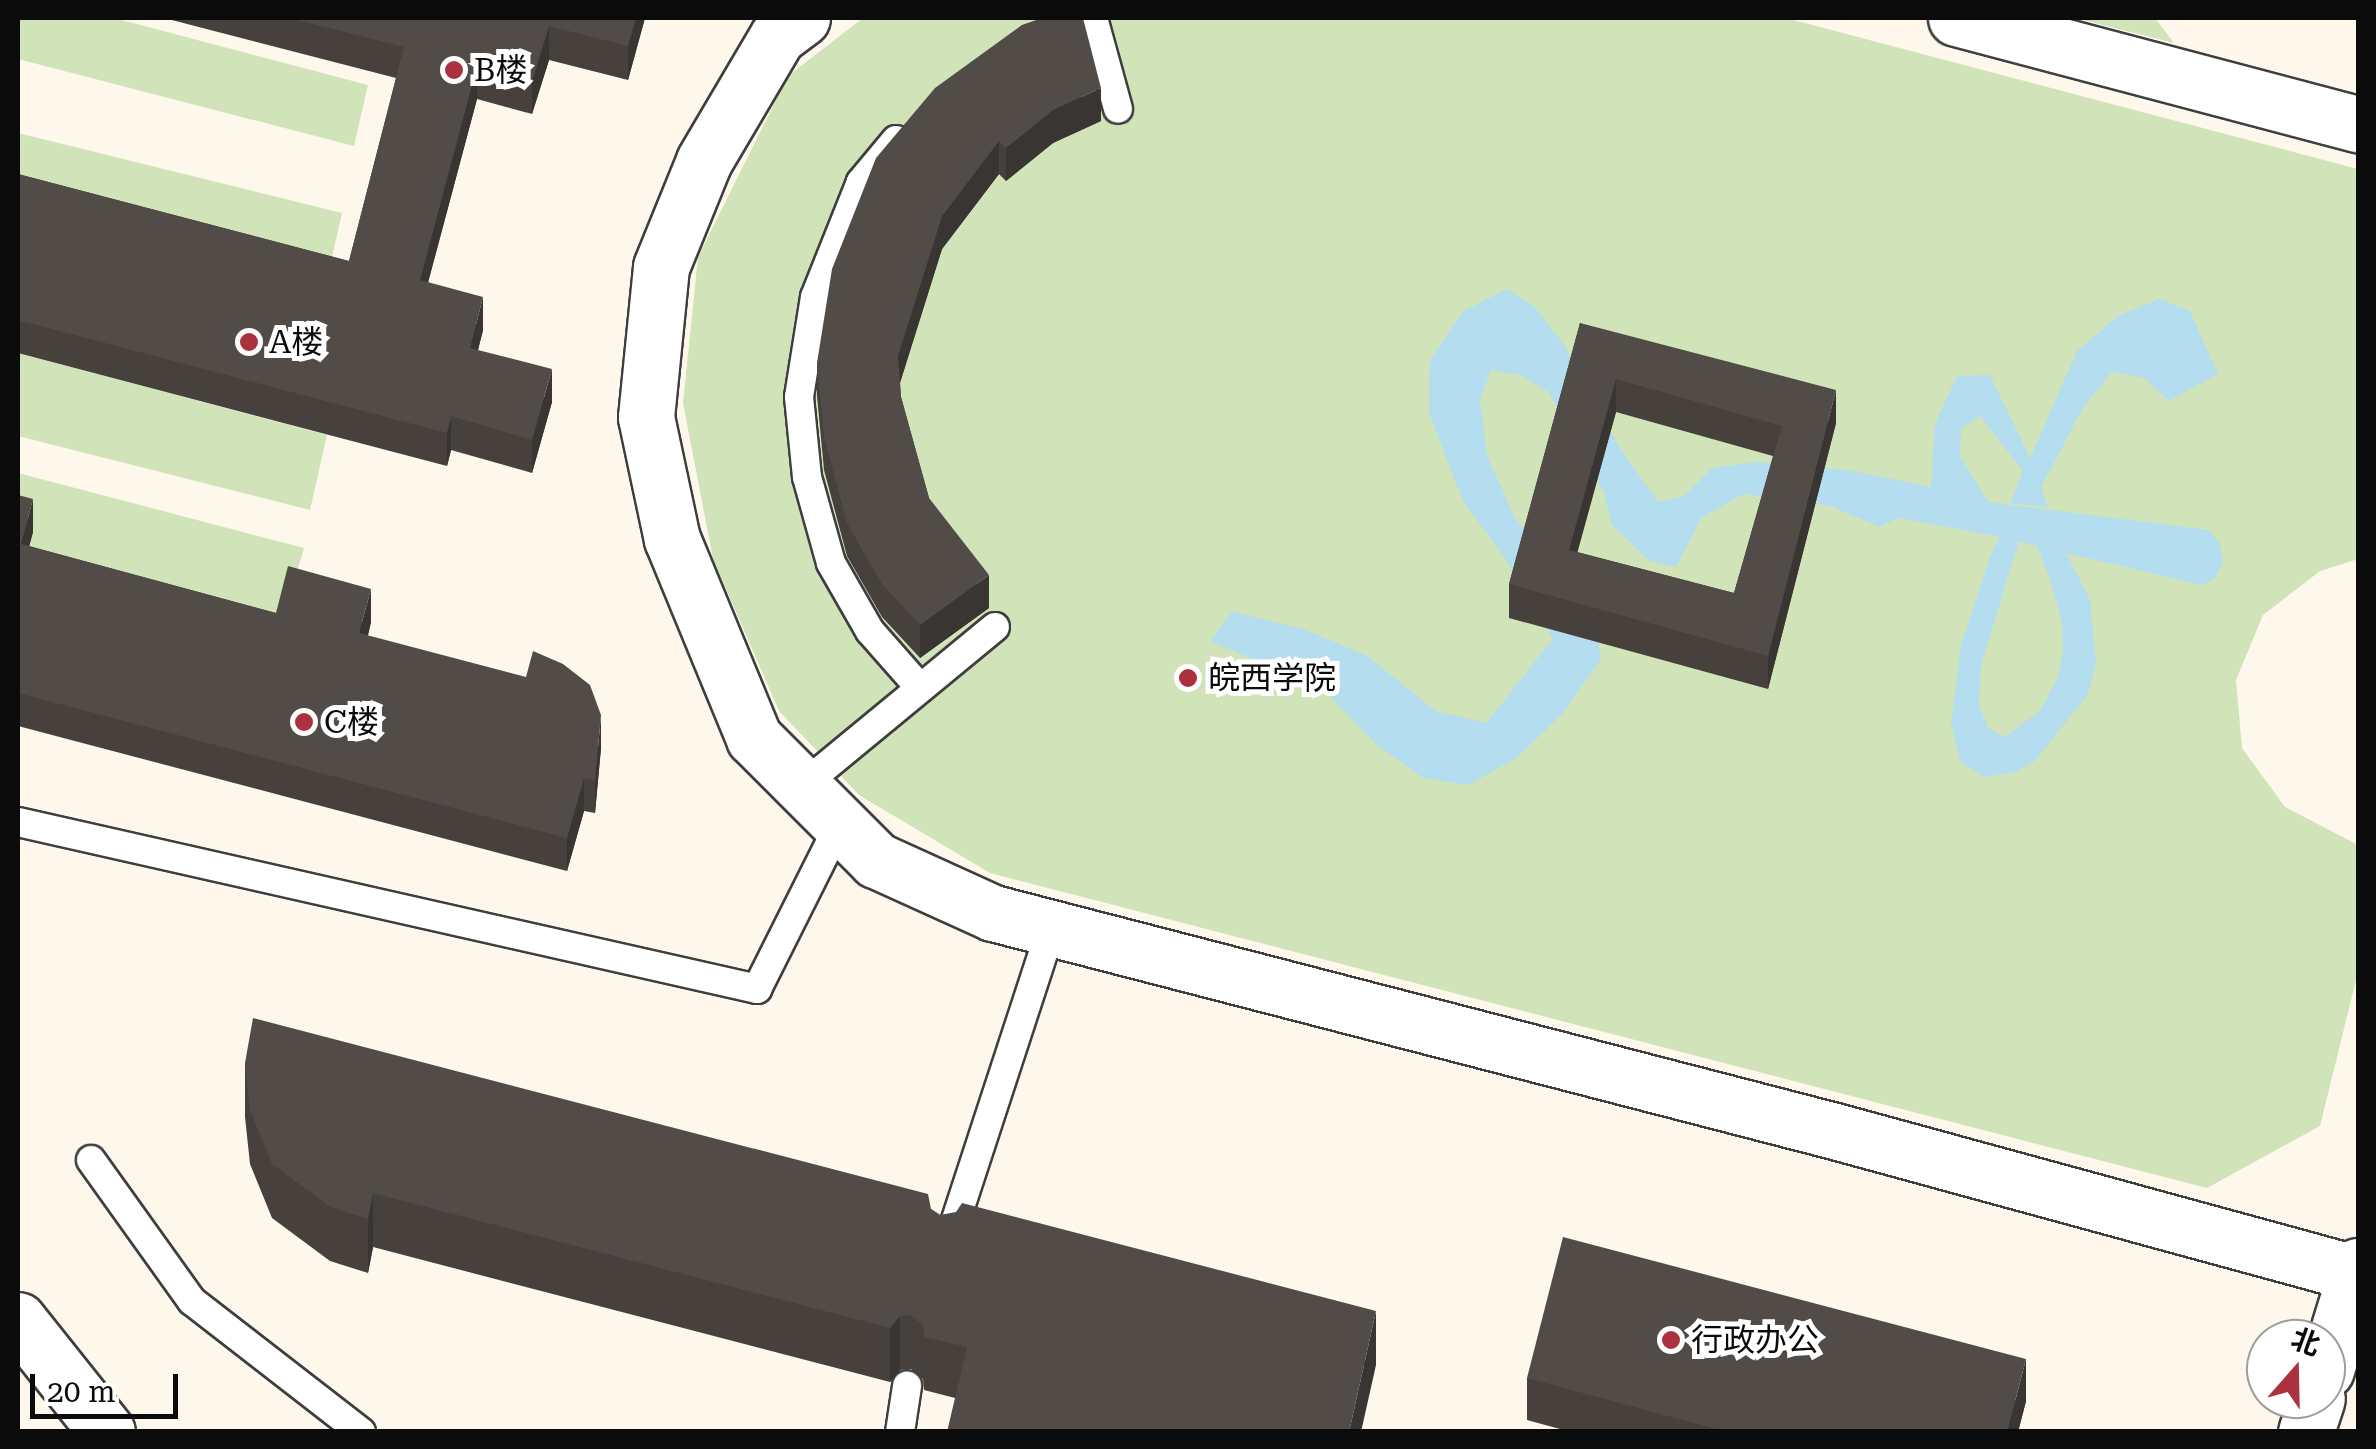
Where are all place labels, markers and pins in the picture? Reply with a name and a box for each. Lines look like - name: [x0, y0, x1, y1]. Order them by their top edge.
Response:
- place label: B楼: [474, 51, 527, 89]
- marker: B楼: [443, 59, 465, 81]
- place label: A楼: [269, 323, 323, 361]
- marker: A楼: [238, 331, 260, 353]
- place label: 皖西学院: [1208, 659, 1336, 697]
- marker: 皖西学院: [1177, 667, 1199, 689]
- place label: C楼: [324, 703, 379, 741]
- marker: C楼: [293, 711, 315, 733]
- place label: 行政办公: [1691, 1321, 1819, 1359]
- marker: 行政办公: [1660, 1329, 1682, 1351]

